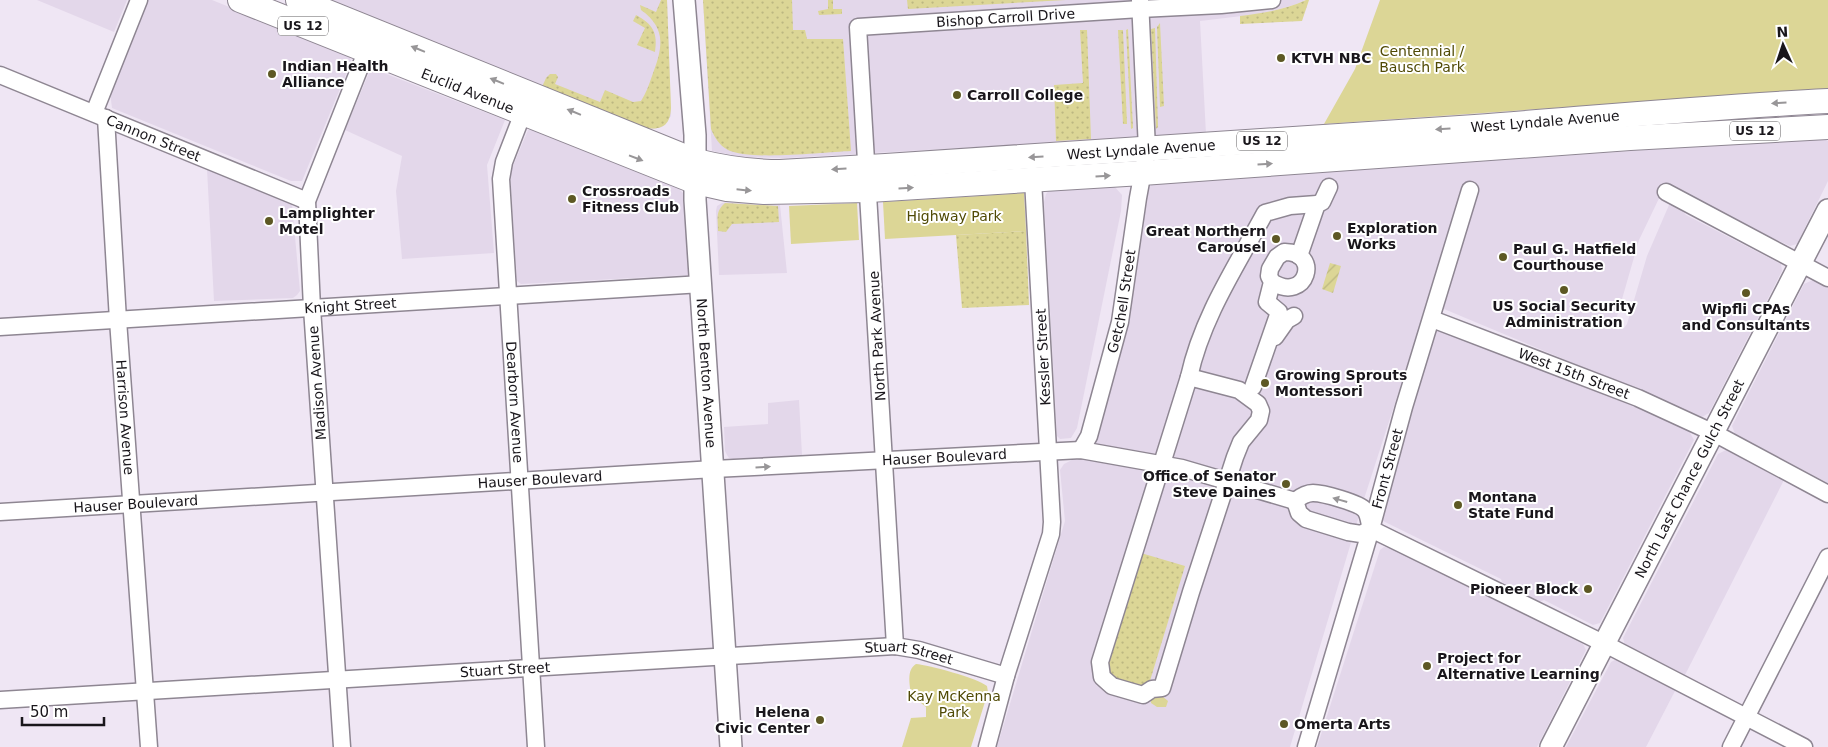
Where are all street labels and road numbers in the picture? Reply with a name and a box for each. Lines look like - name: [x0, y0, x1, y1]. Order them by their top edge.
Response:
- street label: Bishop Carroll Drive: [936, 5, 1076, 30]
- road number: US 12: [278, 16, 328, 36]
- street label: Euclid Avenue: [419, 65, 516, 117]
- street label: West Lyndale Avenue: [1470, 107, 1620, 135]
- street label: Cannon Street: [104, 112, 204, 165]
- road number: US 12: [1730, 122, 1780, 140]
- road number: US 12: [1237, 132, 1287, 150]
- street label: West Lyndale Avenue: [1066, 137, 1216, 163]
- street label: Getchell Street: [1104, 248, 1139, 355]
- street label: North Park Avenue: [866, 271, 888, 401]
- street label: Knight Street: [304, 295, 397, 316]
- street label: North Benton Avenue: [693, 298, 719, 449]
- street label: Kessler Street: [1032, 308, 1054, 406]
- street label: Madison Avenue: [305, 325, 329, 441]
- street label: Dearborn Avenue: [503, 341, 526, 464]
- street label: West 15th Street: [1516, 345, 1632, 402]
- street label: Harrison Avenue: [113, 359, 137, 476]
- street label: North Last Chance Gulch Street: [1632, 376, 1748, 581]
- street label: Front Street: [1369, 426, 1406, 511]
- street label: Hauser Boulevard: [882, 446, 1007, 468]
- street label: Hauser Boulevard: [477, 468, 603, 491]
- street label: Hauser Boulevard: [73, 492, 199, 516]
- street label: Stuart Street: [864, 638, 955, 668]
- street label: Stuart Street: [460, 659, 551, 680]

